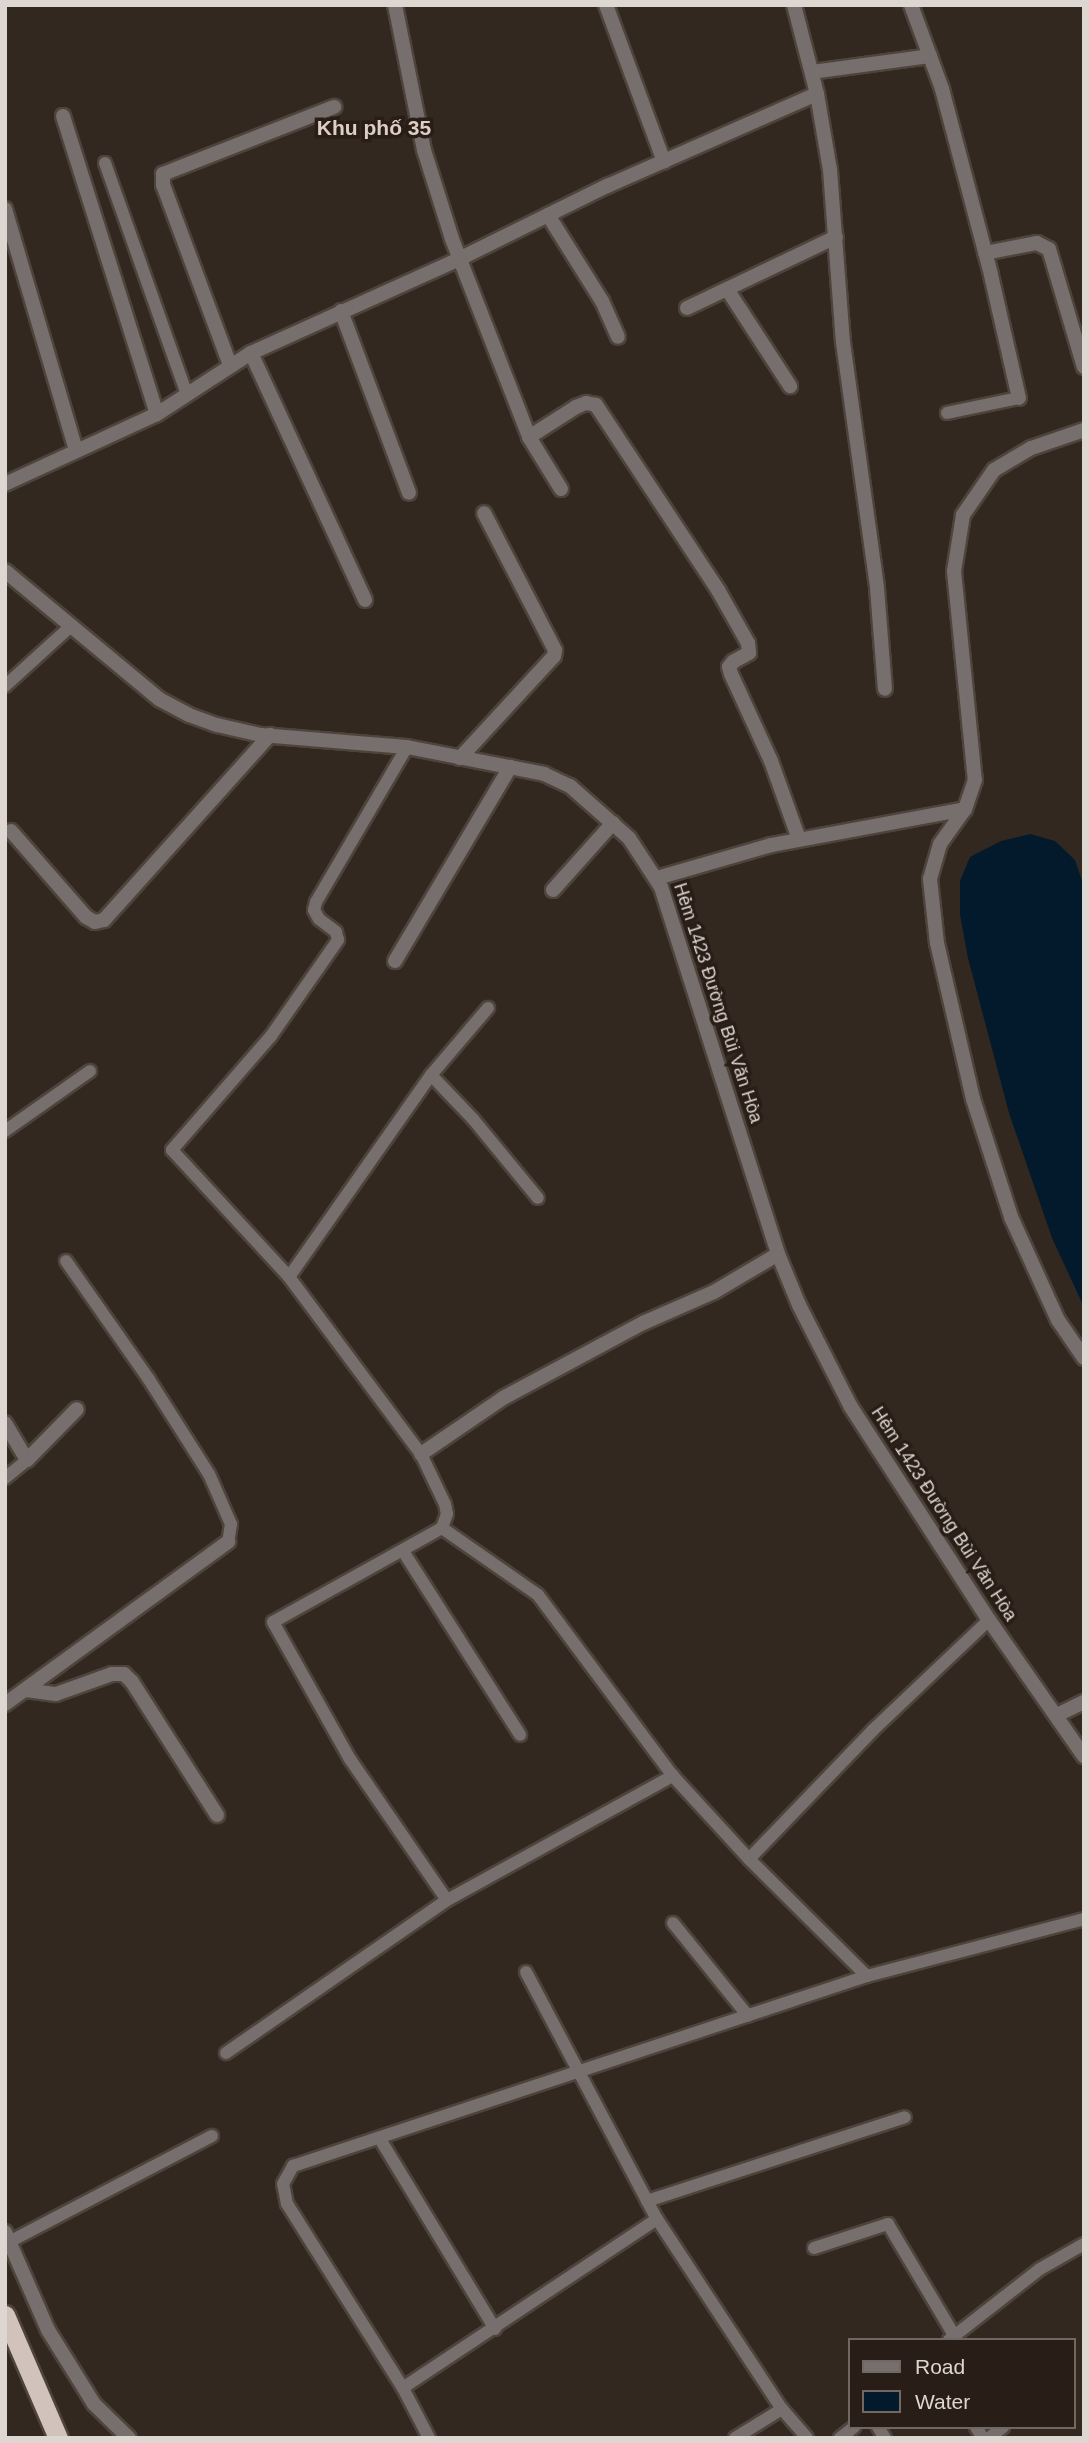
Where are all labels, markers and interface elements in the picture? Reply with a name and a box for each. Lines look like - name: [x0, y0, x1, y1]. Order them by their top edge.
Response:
- district label: Khu phố 35: [317, 115, 431, 141]
- street label: Hẻm 1423 Đường Bùi Văn Hòa: [669, 880, 767, 1126]
- street label: Hẻm 1423 Đường Bùi Văn Hòa: [867, 1403, 1021, 1625]
- legend: [848, 2338, 1075, 2429]
- text: Road: [915, 2355, 965, 2378]
- text: Water: [915, 2390, 970, 2413]

